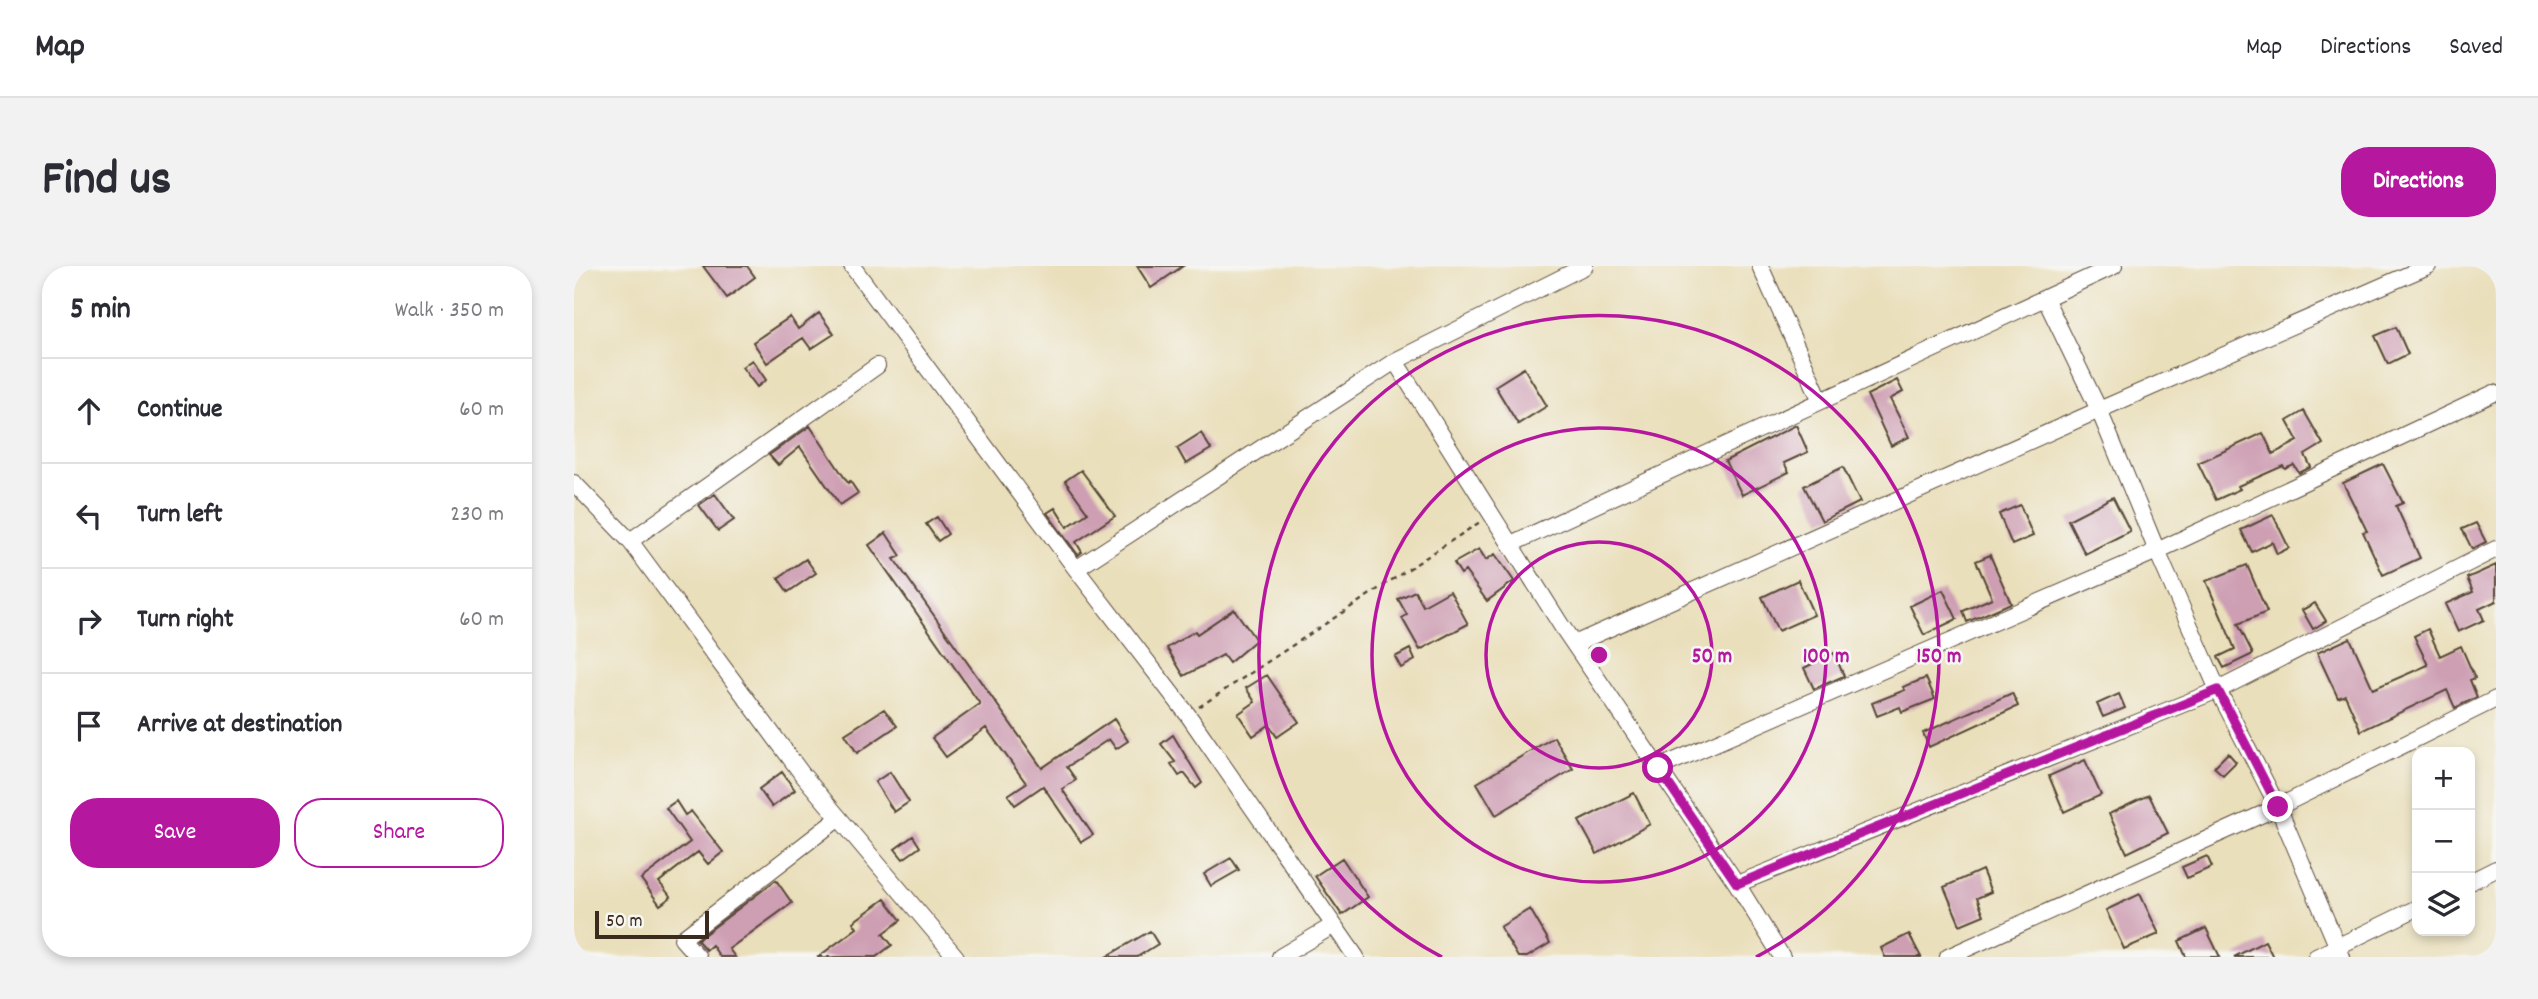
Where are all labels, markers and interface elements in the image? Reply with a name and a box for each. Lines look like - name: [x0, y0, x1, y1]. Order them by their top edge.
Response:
- text: Map: [35, 25, 85, 72]
- text: Map: [2246, 31, 2282, 65]
- text: Directions: [2320, 31, 2411, 65]
- text: Saved: [2449, 31, 2503, 65]
- text: Find us: [42, 147, 171, 217]
- button: Directions: [2341, 147, 2496, 217]
- text: 5 min: [70, 290, 131, 333]
- text: Walk · 350 m: [395, 295, 504, 328]
- icon: ahead: [70, 392, 108, 430]
- text: Continue: [137, 392, 222, 429]
- text: 60 m: [459, 394, 504, 427]
- icon: left: [70, 497, 108, 535]
- text: Turn left: [137, 497, 223, 534]
- text: 230 m: [450, 499, 504, 532]
- icon: right: [70, 602, 108, 640]
- text: Turn right: [137, 602, 234, 639]
- text: 60 m: [459, 604, 504, 637]
- centre of rings: [1587, 643, 1611, 667]
- text: 50 m: [1692, 643, 1732, 673]
- text: 100 m: [1803, 643, 1849, 673]
- text: 150 m: [1916, 643, 1962, 673]
- icon: arrive: [70, 707, 108, 745]
- text: Arrive at destination: [137, 707, 342, 744]
- map controls: [2412, 747, 2475, 936]
- button: +: [2412, 747, 2475, 810]
- route start: [1642, 752, 1673, 783]
- route end: [2262, 791, 2293, 822]
- button: Save: [70, 798, 280, 868]
- button: Share: [294, 798, 504, 868]
- button: −: [2412, 810, 2475, 873]
- button: layers: [2412, 873, 2475, 936]
- scale bar: [595, 908, 709, 940]
- text: 50 m: [606, 909, 643, 936]

